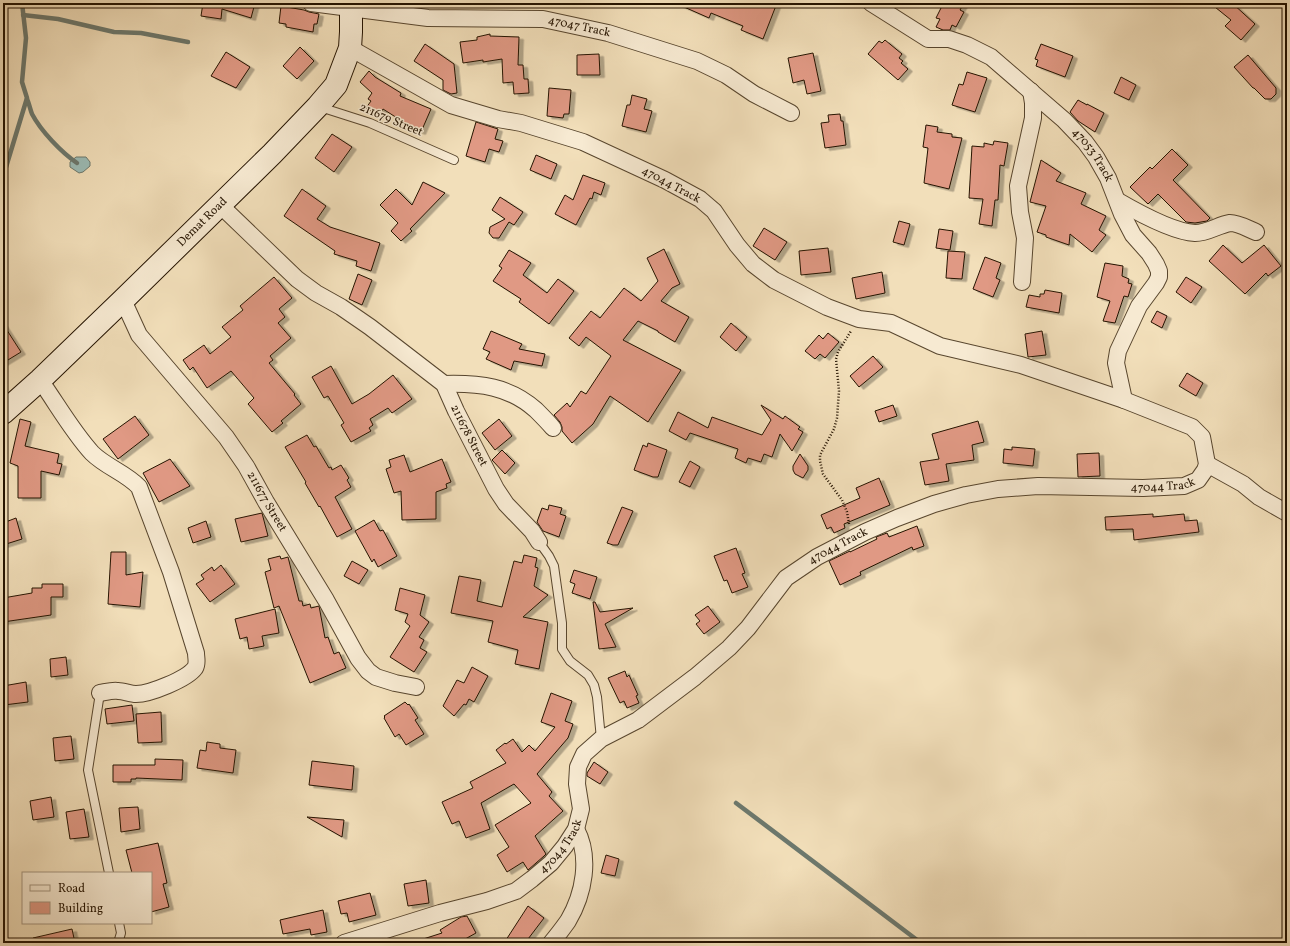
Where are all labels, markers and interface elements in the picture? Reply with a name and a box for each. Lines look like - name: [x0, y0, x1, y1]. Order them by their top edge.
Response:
- street label: 47047 Track: [546, 12, 612, 41]
- street label: 211679 Street: [357, 99, 425, 141]
- street label: 47053 Track: [1068, 125, 1117, 185]
- street label: 47044 Track: [639, 163, 704, 208]
- street label: Demat Road: [174, 194, 231, 251]
- street label: 211678 Street: [446, 402, 491, 469]
- street label: 211677 Street: [243, 469, 290, 535]
- street label: 47044 Track: [1130, 474, 1198, 496]
- street label: 47044 Track: [805, 524, 871, 569]
- street label: 47044 Track: [536, 817, 586, 878]
- legend: [22, 872, 152, 924]
- text: Road: [58, 881, 85, 897]
- text: Building: [58, 901, 103, 917]

